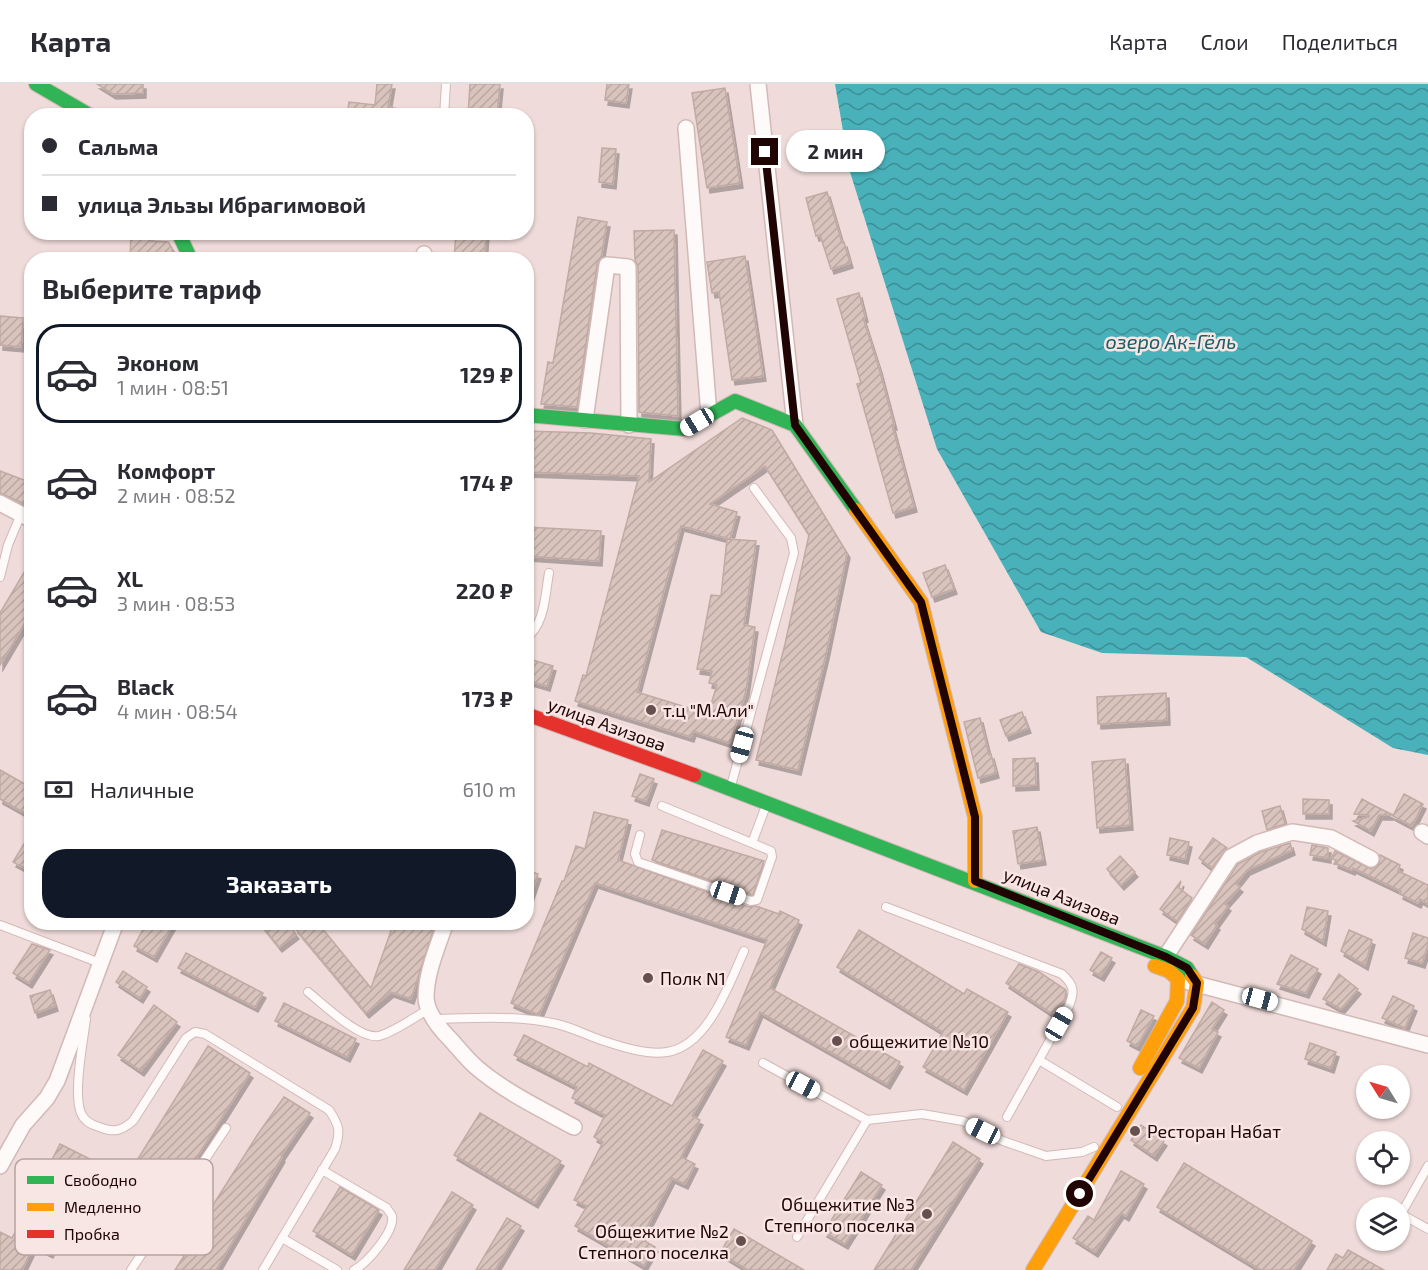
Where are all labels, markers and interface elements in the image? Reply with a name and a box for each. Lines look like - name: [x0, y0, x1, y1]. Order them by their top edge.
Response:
- text: Карта: [30, 24, 111, 58]
- text: Карта: [1109, 29, 1168, 54]
- text: Слои: [1201, 29, 1249, 54]
- text: Поделиться: [1282, 29, 1398, 54]
- callout: 2 мин: [786, 131, 885, 173]
- text: Сальма: [78, 133, 158, 159]
- route end: [751, 138, 778, 165]
- text: 2 мин: [808, 139, 863, 163]
- text: улица Эльзы Ибрагимовой: [78, 191, 366, 217]
- text: Выберите тариф: [42, 272, 262, 304]
- water label: озеро Ак-Гёль: [1105, 329, 1237, 353]
- icon: car: [45, 347, 99, 401]
- text: Эконом: [117, 349, 199, 375]
- text: 129 ₽: [460, 361, 513, 387]
- text: 1 мин · 08:51: [117, 375, 229, 399]
- car: [677, 405, 717, 439]
- icon: car: [45, 455, 99, 509]
- text: Комфорт: [117, 457, 215, 483]
- text: 174 ₽: [460, 469, 513, 495]
- text: 2 мин · 08:52: [117, 483, 236, 507]
- icon: car: [45, 563, 99, 617]
- text: XL: [117, 565, 143, 591]
- text: 220 ₽: [456, 577, 513, 603]
- text: 3 мин · 08:53: [117, 591, 235, 615]
- icon: car: [45, 671, 99, 725]
- text: Black: [117, 673, 174, 699]
- text: 173 ₽: [462, 685, 513, 711]
- street label: улица Азизова: [545, 692, 669, 756]
- text: 4 мин · 08:54: [117, 699, 238, 723]
- place label: т.ц "М.Али": [663, 699, 754, 721]
- marker: т.ц "М.Али": [644, 703, 658, 717]
- car: [729, 725, 755, 765]
- icon: cash: [42, 773, 75, 806]
- text: Наличные: [90, 776, 194, 802]
- text: 610 m: [463, 777, 516, 801]
- button: Заказать: [42, 849, 516, 918]
- street label: улица Азизова: [1000, 863, 1124, 929]
- car: [708, 879, 748, 907]
- place label: Полк N1: [660, 967, 726, 989]
- marker: Полк N1: [641, 971, 655, 985]
- car: [1240, 986, 1280, 1012]
- car: [1042, 1004, 1076, 1044]
- place label: общежитие №10: [849, 1030, 989, 1052]
- marker: общежитие №10: [830, 1034, 844, 1048]
- north arrow: [1356, 1065, 1410, 1119]
- map controls: [1356, 1065, 1410, 1251]
- car: [783, 1069, 823, 1101]
- car: [963, 1115, 1003, 1147]
- place label: Ресторан Набат: [1147, 1120, 1281, 1142]
- marker: Ресторан Набат: [1128, 1124, 1142, 1138]
- button: locate: [1356, 1131, 1410, 1185]
- legend: [15, 1159, 213, 1255]
- text: Свободно: [64, 1170, 137, 1189]
- route start: [1066, 1180, 1093, 1207]
- place label: Общежитие №3 Степного поселка: [764, 1193, 915, 1236]
- text: Медленно: [64, 1197, 141, 1216]
- button: layers: [1356, 1197, 1410, 1251]
- marker: Общежитие №3 Степного поселка: [920, 1207, 934, 1221]
- place label: Общежитие №2 Степного поселка: [578, 1220, 729, 1263]
- text: Пробка: [64, 1224, 120, 1243]
- marker: Общежитие №2 Степного поселка: [734, 1234, 748, 1248]

